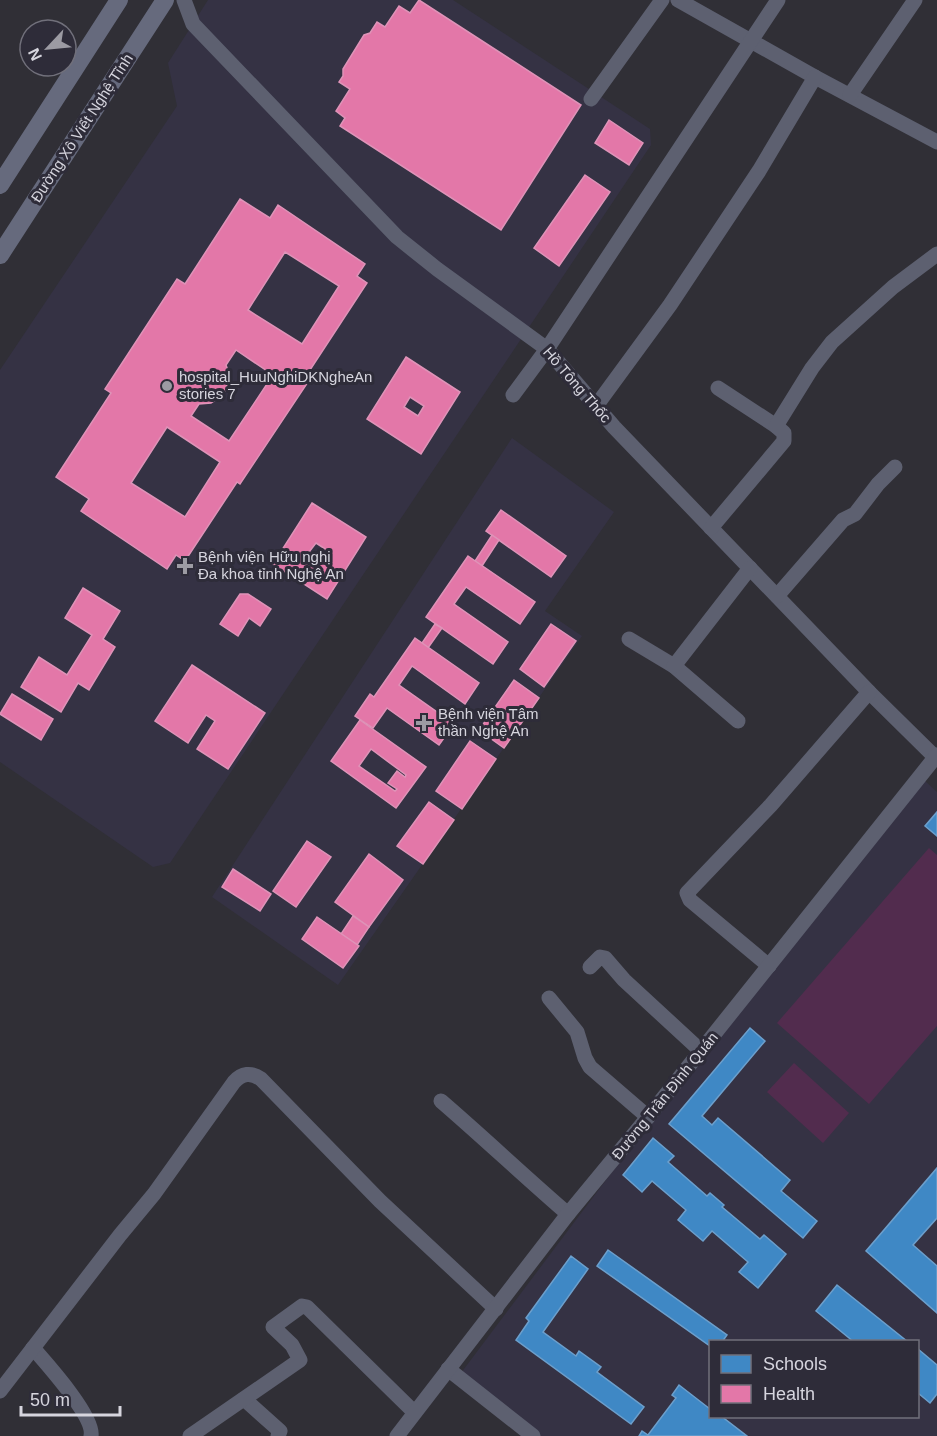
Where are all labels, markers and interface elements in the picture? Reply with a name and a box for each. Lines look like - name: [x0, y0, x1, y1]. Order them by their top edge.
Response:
- north arrow: [18, 18, 78, 78]
- street label: Đường Xô Viết Nghệ Tĩnh: [27, 50, 137, 206]
- street label: Hồ Tông Thốc: [540, 343, 615, 426]
- place label: hospital_HuuNghiDKNgheAn stories 7: [179, 368, 372, 402]
- marker: hospital_HuuNghiDKNgheAn stories 7: [160, 379, 174, 393]
- place label: Bệnh viện Hữu nghị Đa khoa tỉnh Nghệ An: [198, 548, 344, 582]
- marker: Bệnh viện Hữu nghị Đa khoa tỉnh Nghệ An: [176, 557, 194, 575]
- place label: Bệnh viện Tâm thần Nghệ An: [438, 705, 539, 739]
- marker: Bệnh viện Tâm thần Nghệ An: [415, 714, 433, 732]
- street label: Đường Trần Đình Quán: [608, 1029, 721, 1163]
- legend: [709, 1340, 919, 1418]
- text: Schools: [763, 1354, 827, 1374]
- scale bar: [21, 1379, 120, 1417]
- text: Health: [763, 1384, 815, 1404]
- text: 50 m: [30, 1390, 70, 1410]

